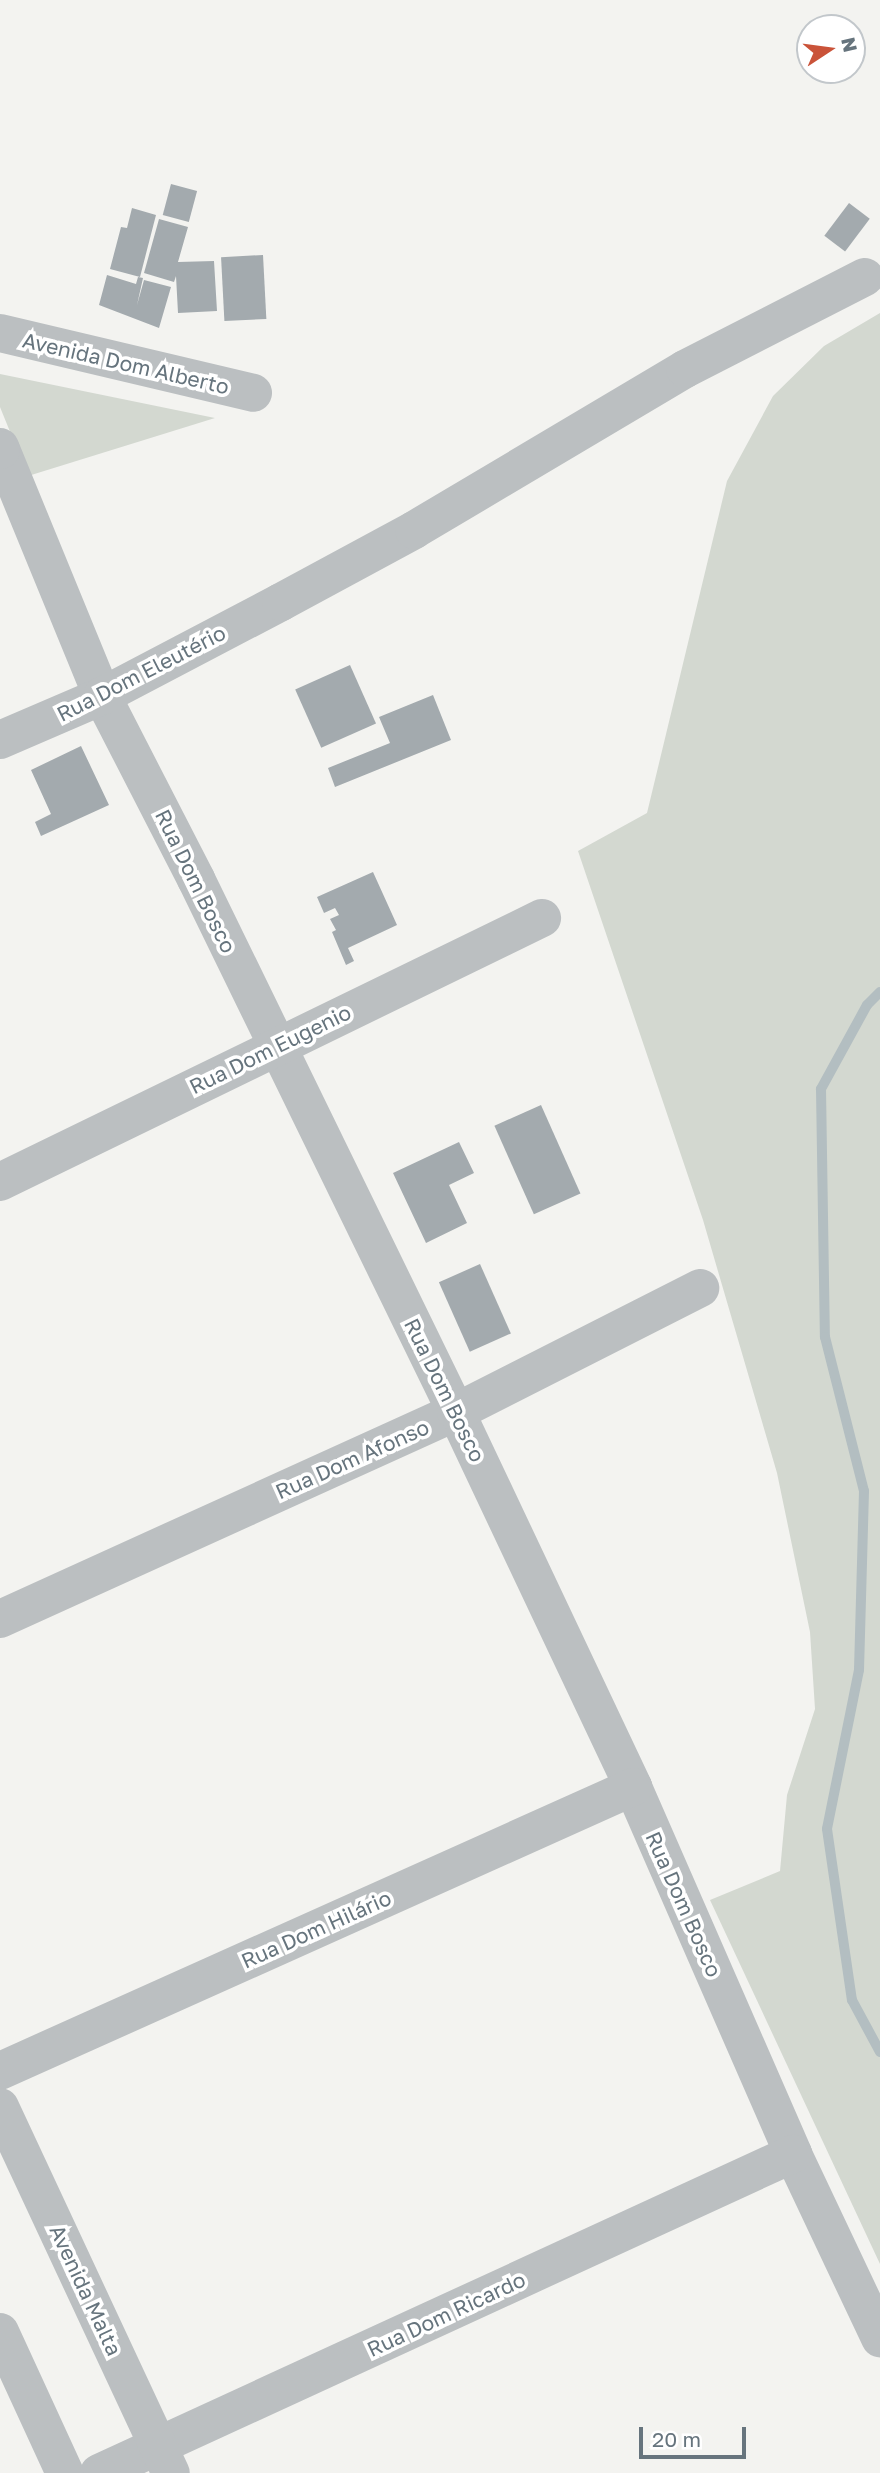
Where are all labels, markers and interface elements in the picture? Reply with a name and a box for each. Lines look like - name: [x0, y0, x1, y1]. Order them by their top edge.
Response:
- north arrow: [796, 14, 866, 84]
- text: N: [837, 35, 863, 54]
- street label: Avenida Dom Alberto: [20, 327, 232, 399]
- street label: Rua Dom Eleutério: [52, 620, 230, 726]
- street label: Rua Dom Bosco: [150, 805, 242, 957]
- street label: Rua Dom Eugenio: [185, 999, 355, 1099]
- street label: Rua Dom Bosco: [399, 1314, 491, 1466]
- street label: Rua Dom Afonso: [271, 1414, 433, 1504]
- street label: Rua Dom Bosco: [641, 1827, 727, 1981]
- street label: Rua Dom Hilário: [237, 1885, 395, 1973]
- street label: Avenida Malta: [45, 2221, 127, 2359]
- street label: Rua Dom Ricardo: [363, 2266, 529, 2362]
- scale bar: [642, 2414, 749, 2458]
- text: 20 m: [652, 2426, 701, 2452]

